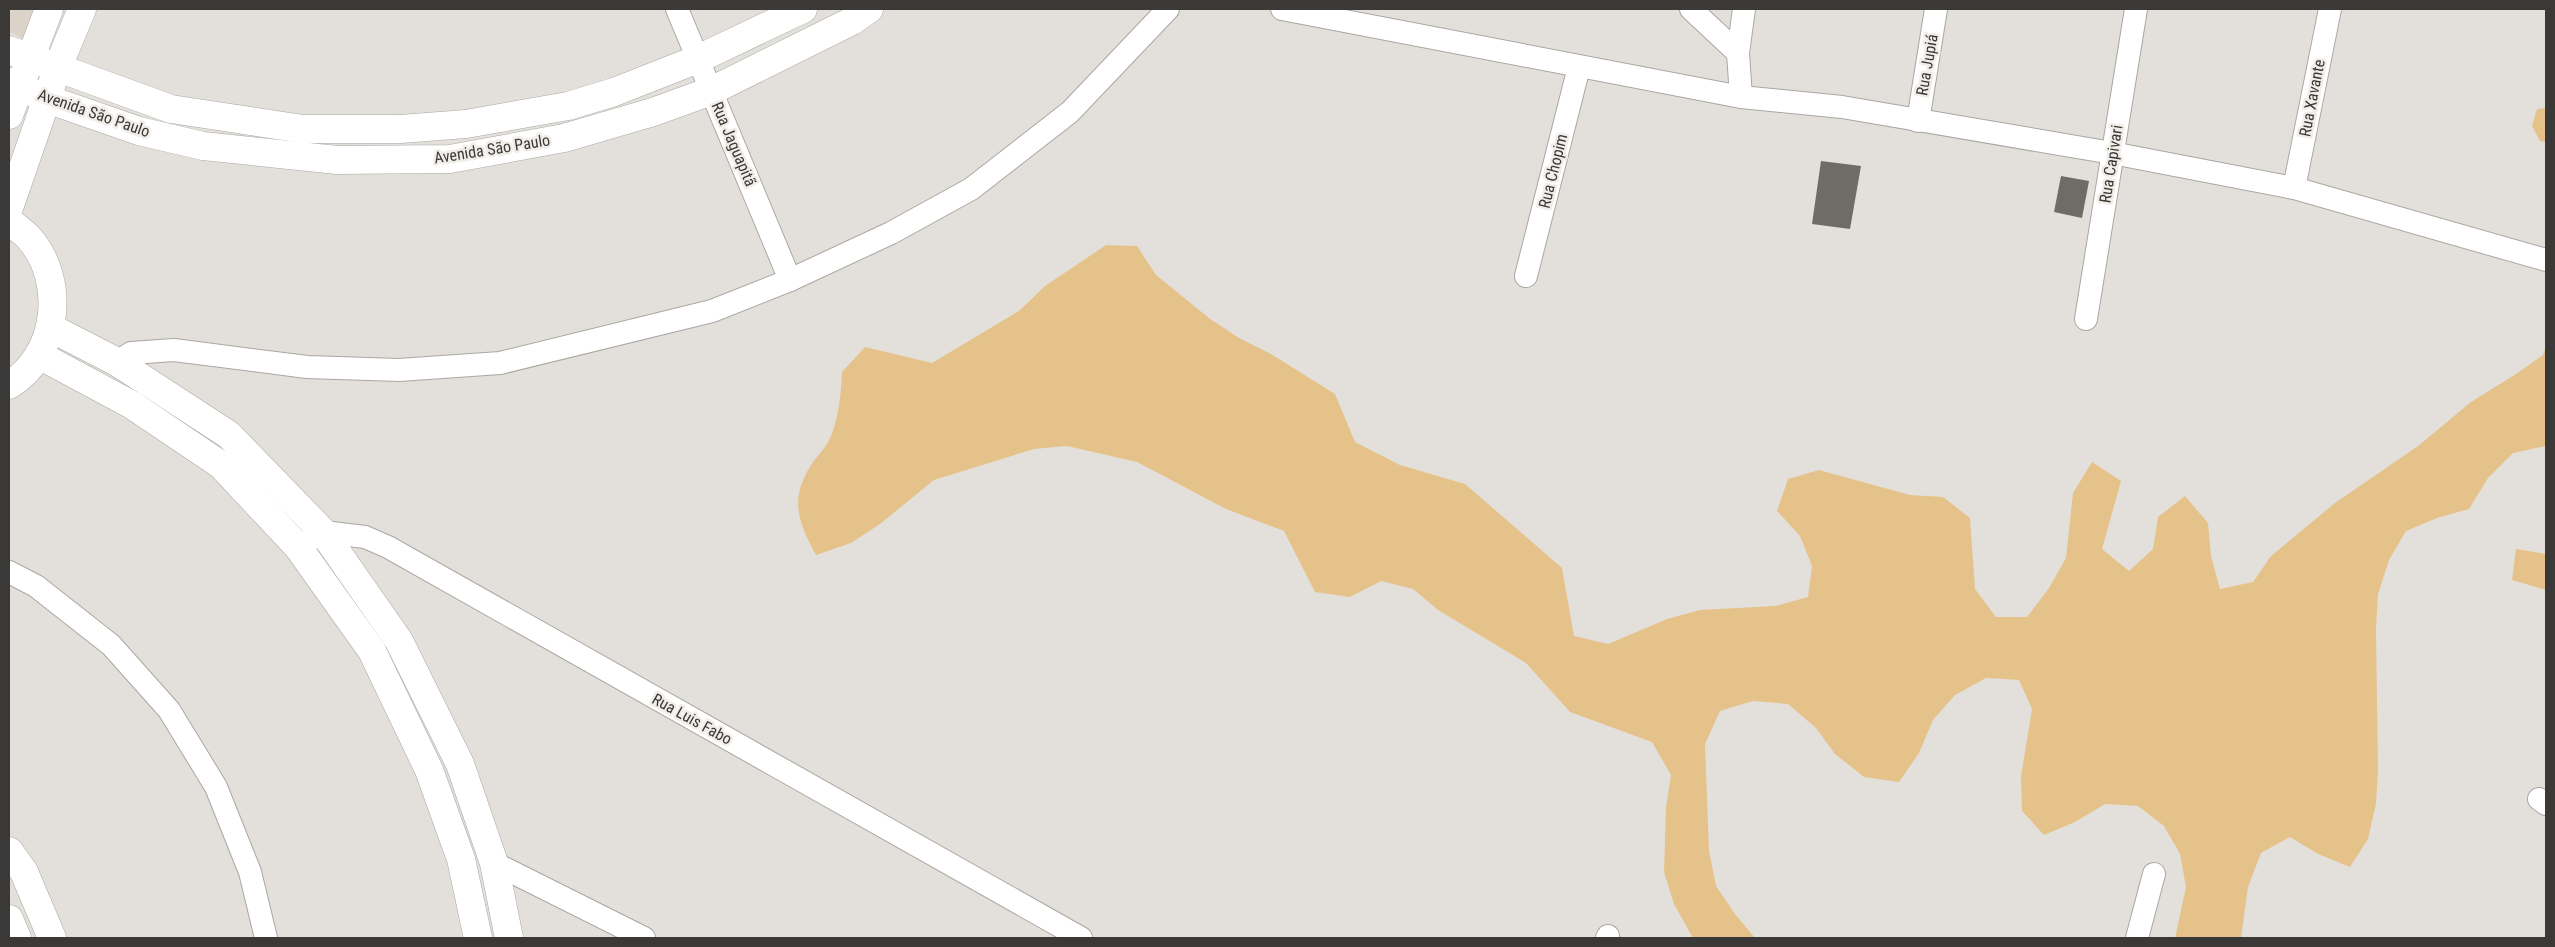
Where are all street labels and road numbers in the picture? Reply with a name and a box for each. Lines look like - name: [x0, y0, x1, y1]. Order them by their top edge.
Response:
- street label: Rua Jupiá: [1912, 33, 1942, 97]
- street label: Rua Xavante: [2295, 58, 2329, 138]
- street label: Avenida São Paulo: [35, 85, 153, 141]
- street label: Rua Jaguapitã: [708, 99, 760, 189]
- street label: Rua Capivari: [2095, 124, 2127, 204]
- street label: Avenida São Paulo: [433, 130, 551, 168]
- street label: Rua Chopim: [1535, 132, 1571, 210]
- street label: Rua Luis Fabo: [649, 689, 735, 749]

